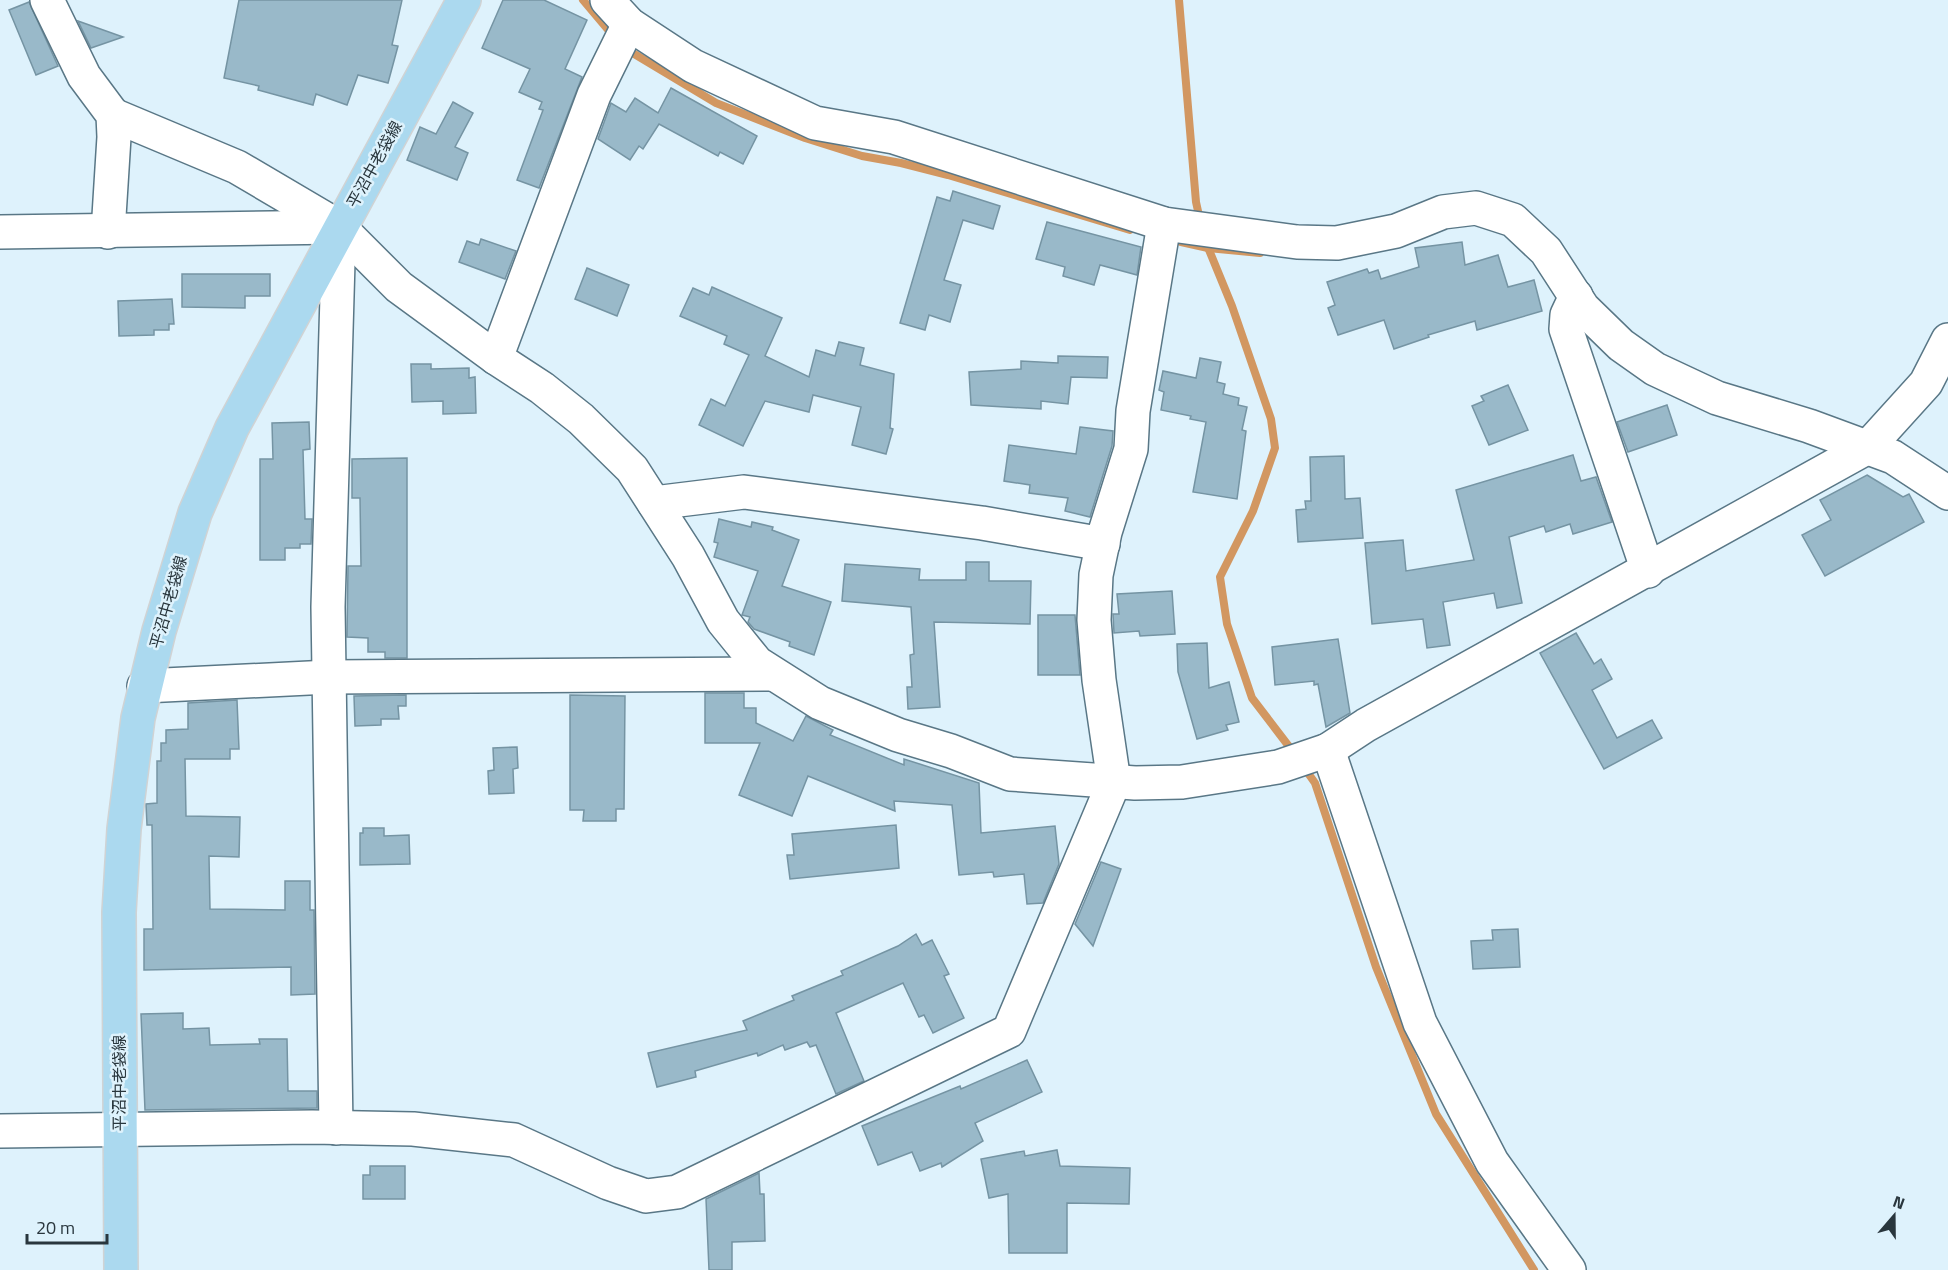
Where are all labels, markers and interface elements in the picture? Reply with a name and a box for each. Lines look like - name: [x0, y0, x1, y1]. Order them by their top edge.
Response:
- street label: 平沼中老袋線: [340, 116, 408, 212]
- street label: 平沼中老袋線: [143, 553, 193, 651]
- street label: 平沼中老袋線: [107, 1035, 131, 1131]
- north arrow: [1864, 1186, 1924, 1246]
- text: N: [1890, 1189, 1908, 1215]
- scale bar: [27, 1207, 106, 1245]
- text: 20 m: [36, 1214, 75, 1241]

